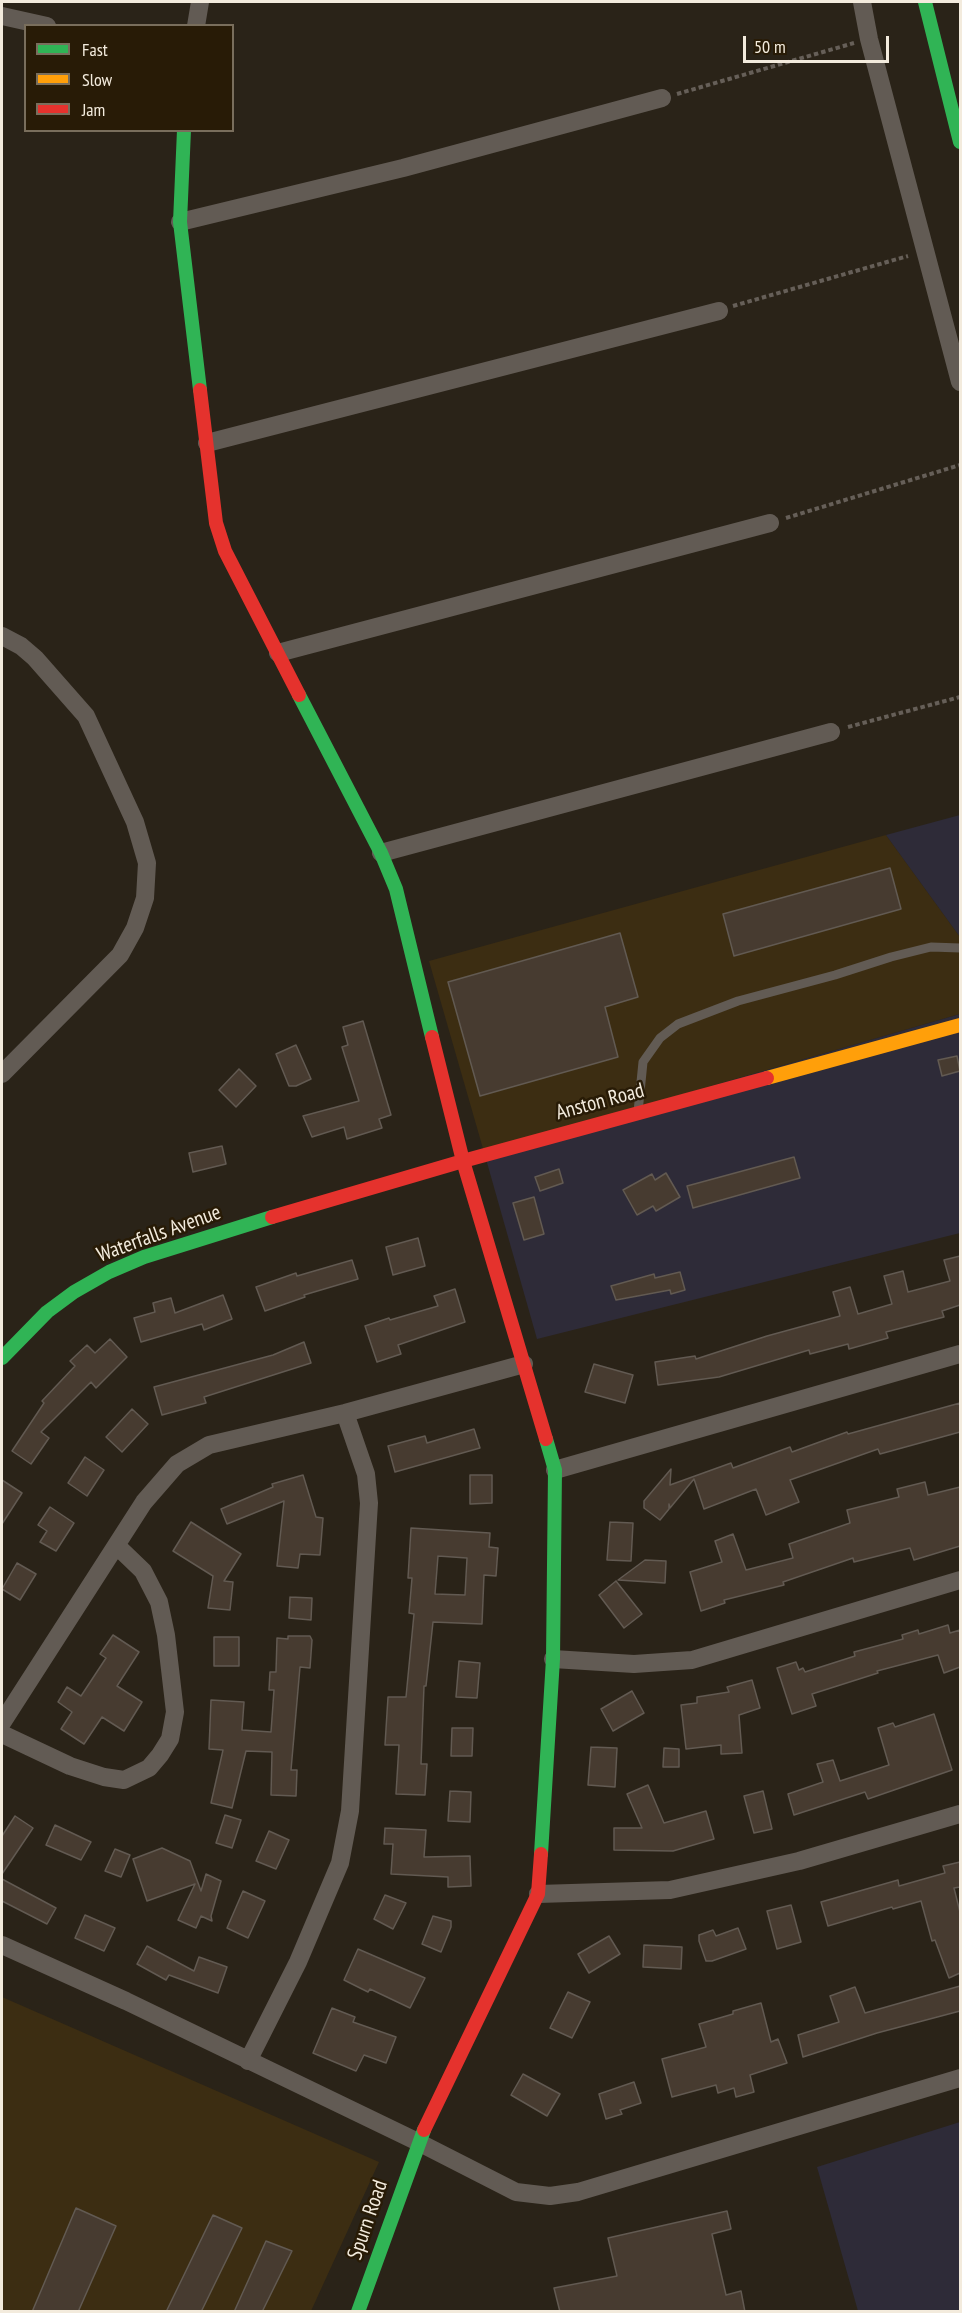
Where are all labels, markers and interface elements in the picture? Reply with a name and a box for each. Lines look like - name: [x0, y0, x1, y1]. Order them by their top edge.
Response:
- legend: [24, 24, 234, 132]
- scale bar: [746, 24, 892, 62]
- text: 50 m: [754, 35, 786, 58]
- text: Fast: [82, 38, 108, 61]
- text: Slow: [82, 68, 112, 91]
- text: Jam: [82, 98, 105, 121]
- street label: Anston Road: [553, 1078, 647, 1126]
- street label: Waterfalls Avenue: [94, 1200, 224, 1268]
- street label: Spurn Road: [343, 2177, 393, 2263]

